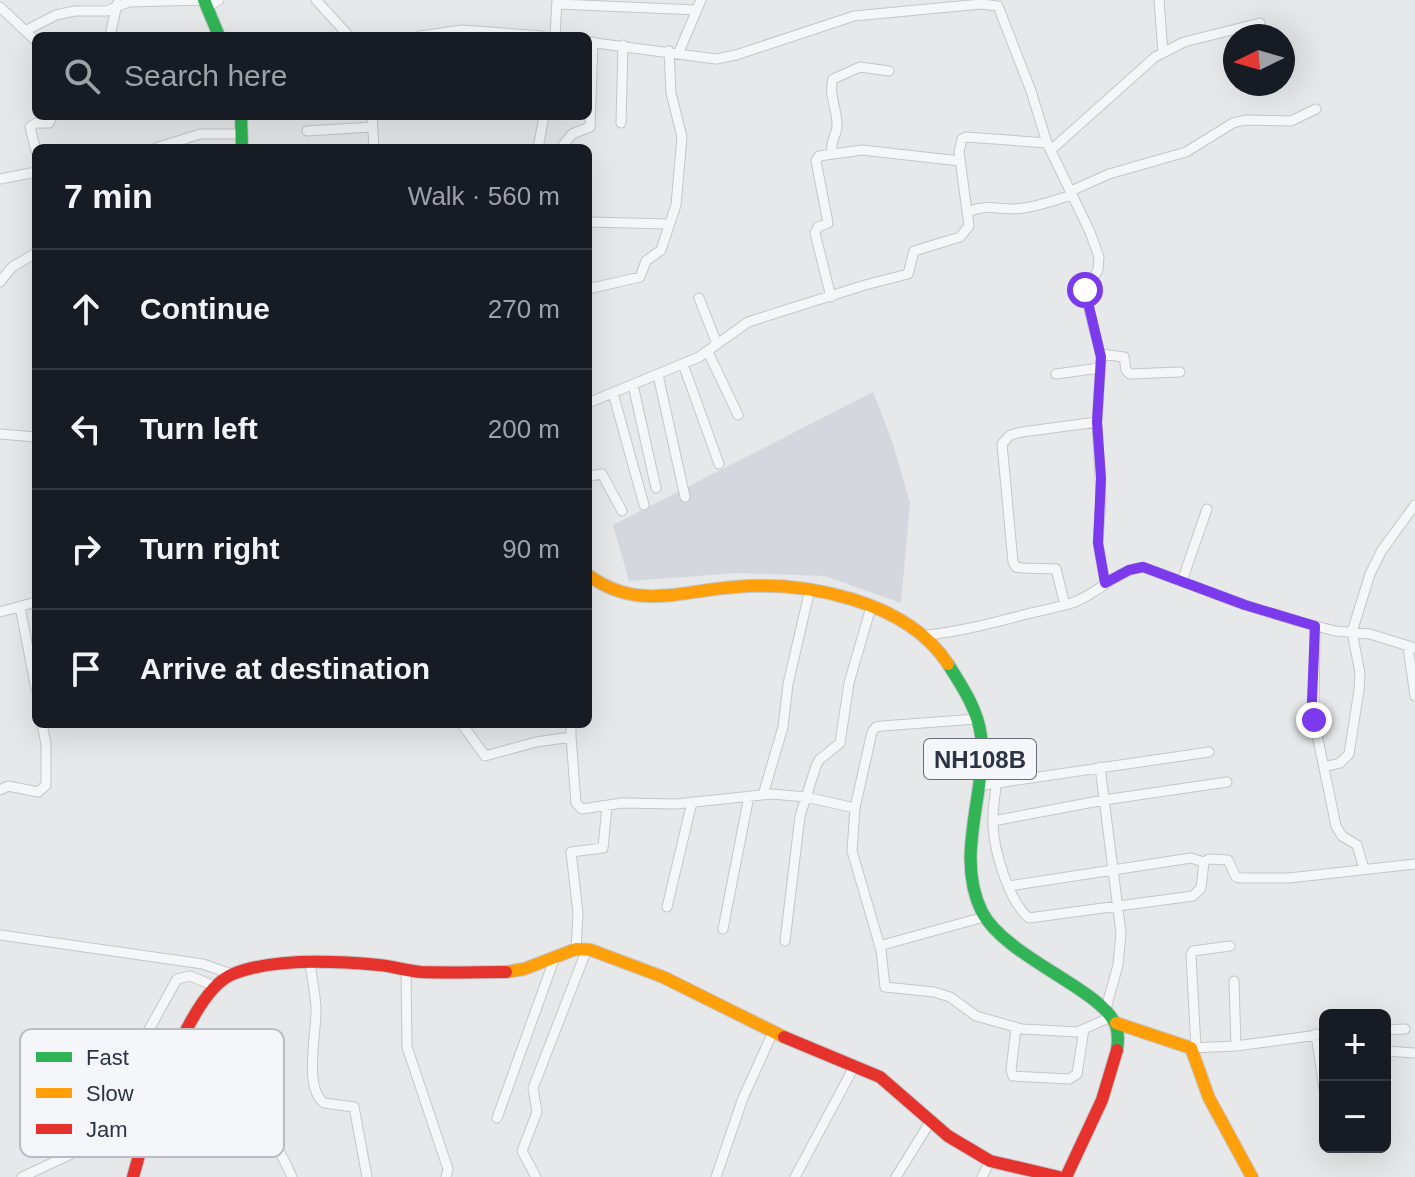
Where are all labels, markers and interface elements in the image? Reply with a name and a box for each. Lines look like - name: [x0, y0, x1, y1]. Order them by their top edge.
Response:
- north arrow: [1223, 24, 1295, 96]
- search box: [32, 32, 592, 120]
- icon: search: [60, 54, 104, 98]
- text: Search here: [124, 59, 287, 92]
- text: 7 min: [64, 177, 153, 215]
- text: Walk · 560 m: [408, 181, 560, 211]
- route start: [1067, 272, 1103, 308]
- icon: ahead: [64, 287, 108, 331]
- text: Continue: [140, 292, 270, 325]
- text: 270 m: [488, 294, 560, 324]
- icon: left: [64, 407, 108, 451]
- text: Turn left: [140, 412, 258, 445]
- text: 200 m: [488, 414, 560, 444]
- icon: right: [64, 527, 108, 571]
- text: Turn right: [140, 532, 279, 565]
- text: 90 m: [502, 534, 560, 564]
- icon: arrive: [64, 647, 108, 691]
- text: Arrive at destination: [140, 652, 430, 685]
- route end: [1296, 702, 1332, 738]
- road number: NH108B: [924, 739, 1036, 779]
- map controls: [1319, 1009, 1391, 1153]
- button: +: [1319, 1009, 1391, 1081]
- legend: [20, 1029, 284, 1157]
- text: Fast: [86, 1045, 129, 1070]
- text: Slow: [86, 1081, 134, 1106]
- button: −: [1319, 1081, 1391, 1153]
- text: Jam: [86, 1117, 128, 1142]

